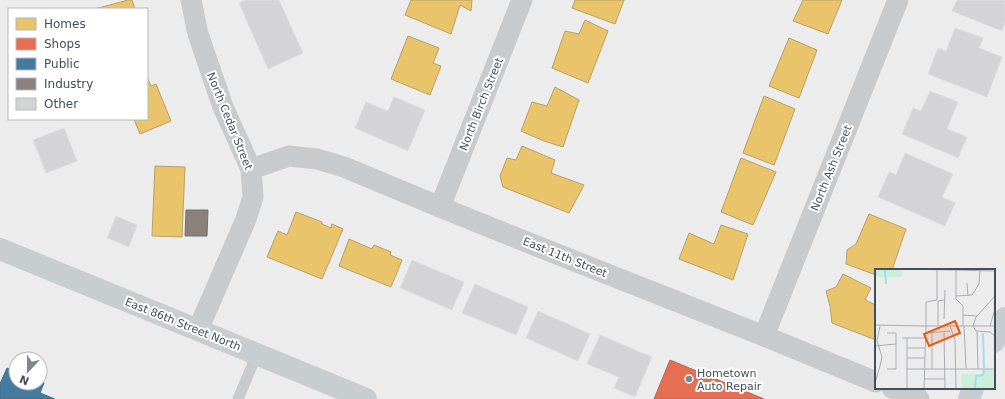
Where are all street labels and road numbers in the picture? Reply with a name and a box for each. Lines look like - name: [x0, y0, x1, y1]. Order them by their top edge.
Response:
- street label: North Birch Street: [457, 55, 506, 153]
- street label: North Cedar Street: [204, 71, 255, 172]
- street label: North Ash Street: [808, 123, 855, 213]
- street label: East 11th Street: [521, 235, 609, 280]
- street label: East 86th Street North: [123, 295, 243, 354]

